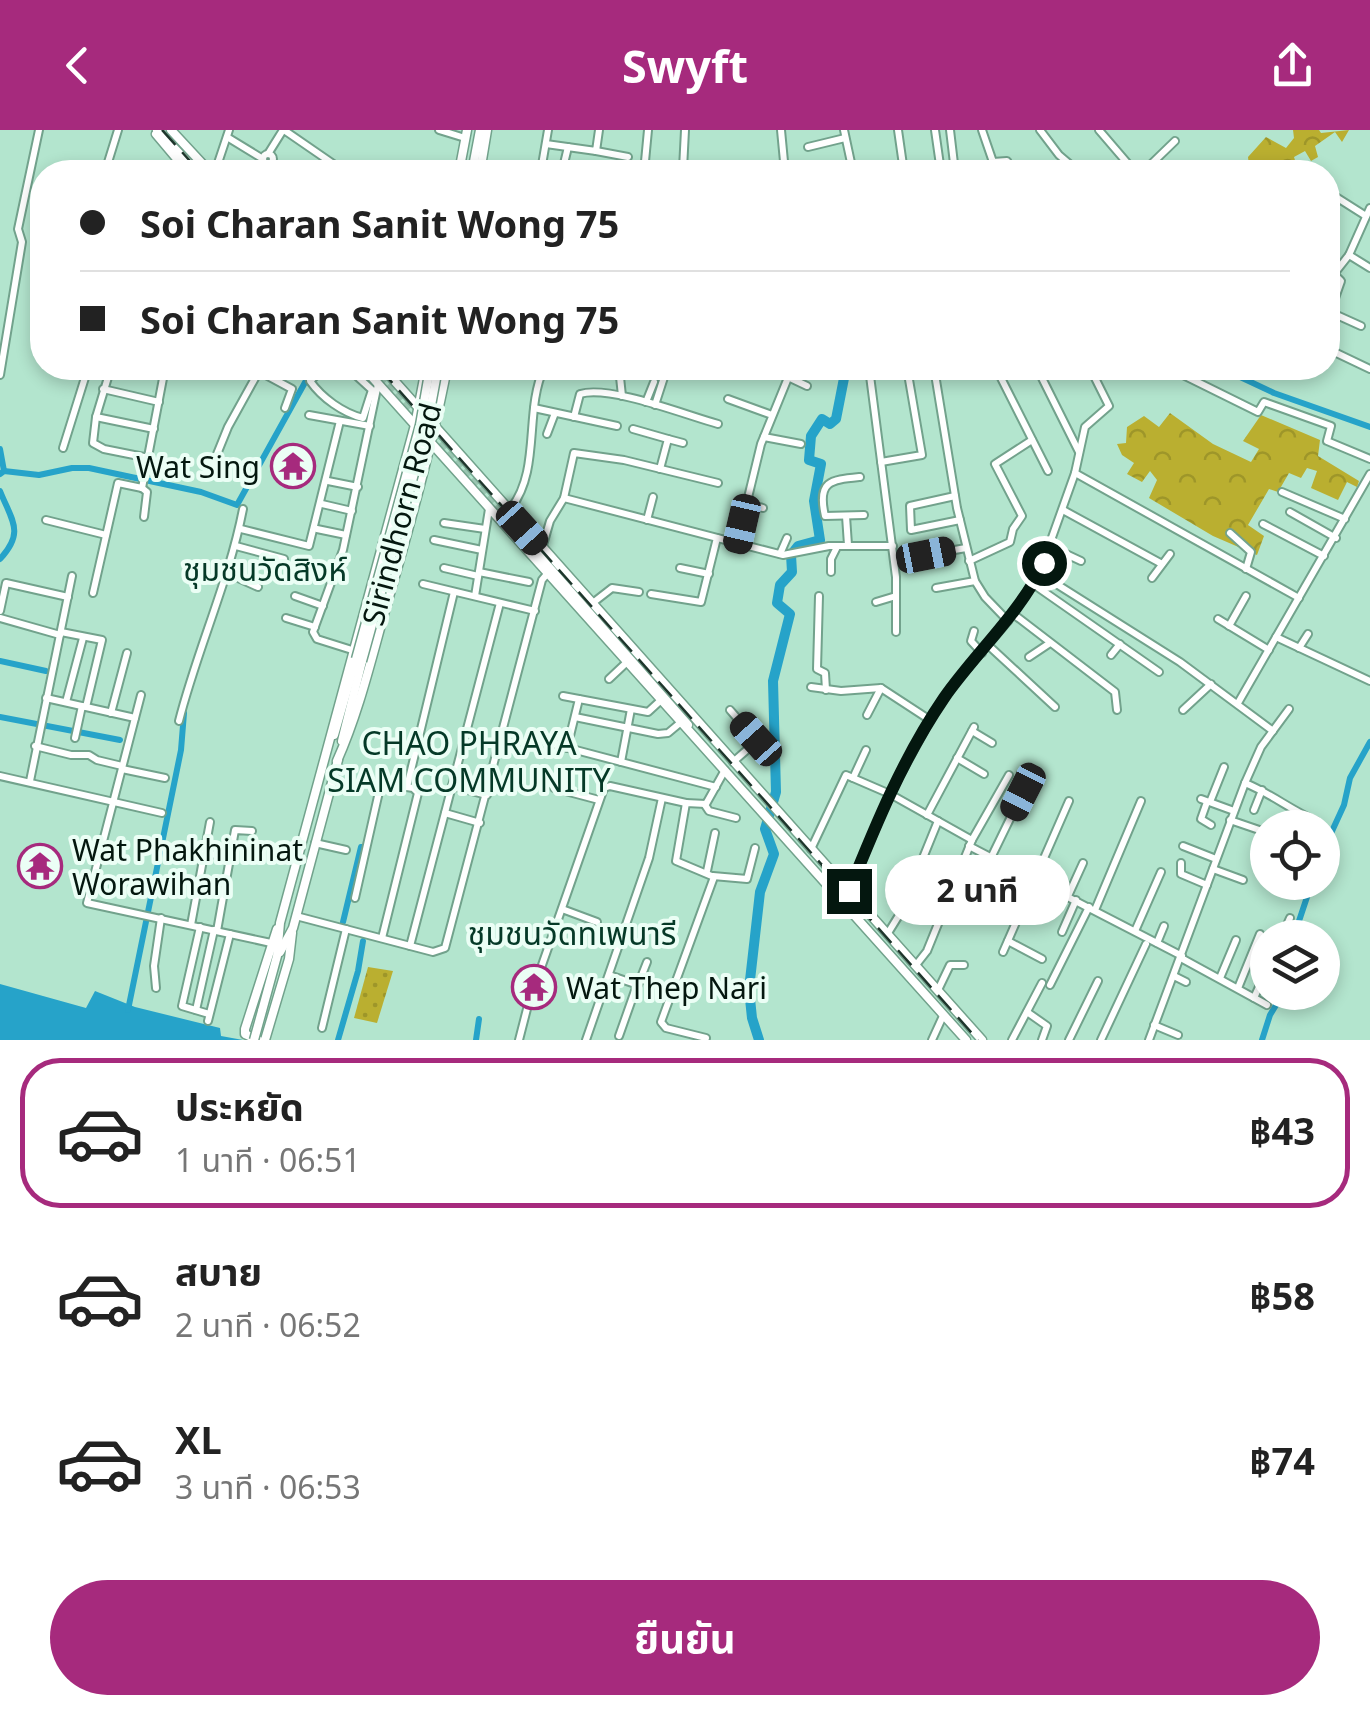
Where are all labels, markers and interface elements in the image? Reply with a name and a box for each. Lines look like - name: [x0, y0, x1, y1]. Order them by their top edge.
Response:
- text: Swyft: [622, 35, 748, 96]
- icon: back: [50, 38, 105, 93]
- icon: share: [1265, 38, 1320, 93]
- text: Soi Charan Sanit Wong 75: [140, 197, 619, 249]
- text: Soi Charan Sanit Wong 75: [140, 293, 619, 345]
- street label: Sirindhorn Road: [352, 398, 450, 630]
- temple icon: Wat Sing: [270, 443, 316, 489]
- place label: Wat Sing: [136, 446, 260, 487]
- car: [721, 491, 763, 557]
- car: [491, 496, 553, 560]
- car: [894, 535, 958, 575]
- route start: [1022, 541, 1067, 586]
- district label: ชุมชนวัดสิงห์: [183, 547, 348, 590]
- car: [725, 707, 787, 771]
- district label: CHAO PHRAYA SIAM COMMUNITY: [327, 721, 612, 801]
- car: [996, 758, 1050, 826]
- map controls: [1250, 810, 1340, 1010]
- button: locate: [1250, 810, 1340, 900]
- place label: Wat Phakhininat Worawihan: [72, 829, 303, 904]
- temple icon: Wat Phakhininat Worawihan: [17, 843, 63, 889]
- callout: 2 นาที: [884, 856, 1069, 926]
- text: 2 นาที: [937, 868, 1018, 911]
- route end: [827, 869, 872, 914]
- district label: ชุมชนวัดทเพนารี: [468, 911, 676, 954]
- button: layers: [1250, 920, 1340, 1010]
- temple icon: Wat Thep Nari: [511, 964, 557, 1010]
- place label: Wat Thep Nari: [566, 967, 767, 1008]
- text: ประหยัด: [175, 1080, 304, 1132]
- icon: car: [55, 1088, 145, 1178]
- text: ฿43: [1249, 1104, 1315, 1156]
- text: 1 นาที · 06:51: [175, 1138, 361, 1181]
- text: สบาย: [175, 1245, 262, 1297]
- icon: car: [55, 1253, 145, 1343]
- text: ฿58: [1249, 1269, 1315, 1321]
- text: 2 นาที · 06:52: [175, 1303, 361, 1346]
- text: XL: [175, 1413, 222, 1465]
- icon: car: [55, 1418, 145, 1508]
- text: ฿74: [1249, 1434, 1315, 1486]
- text: 3 นาที · 06:53: [175, 1465, 361, 1508]
- button: ยืนยัน: [50, 1580, 1320, 1695]

